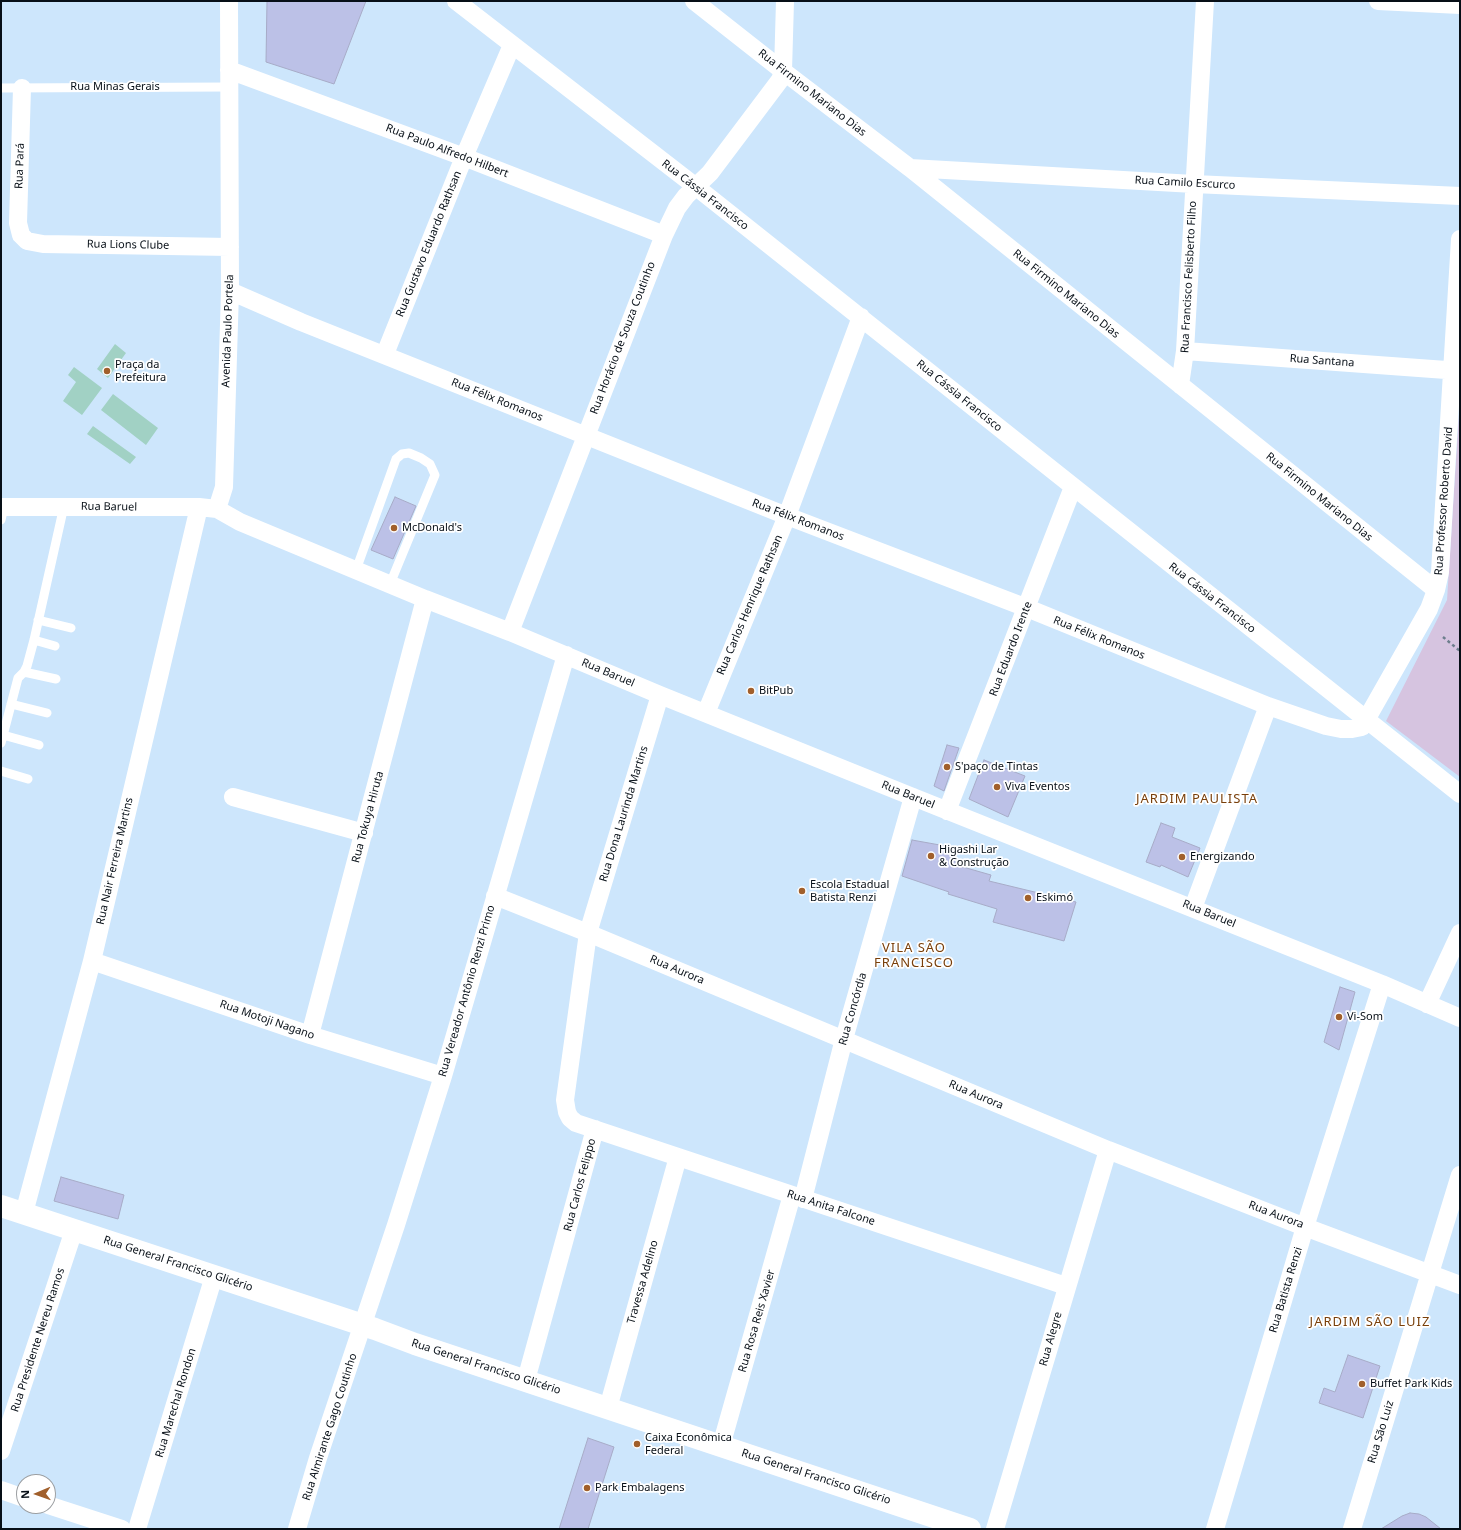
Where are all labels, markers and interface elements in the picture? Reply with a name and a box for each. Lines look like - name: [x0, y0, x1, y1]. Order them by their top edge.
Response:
- street label: Rua Firmino Mariano Dias: [755, 47, 869, 139]
- street label: Rua Minas Gerais: [70, 80, 160, 94]
- street label: Rua Paulo Alfredo Hilbert: [384, 121, 510, 181]
- street label: Rua Pará: [13, 143, 27, 189]
- street label: Rua Cássia Francisco: [659, 157, 751, 233]
- street label: Rua Gustavo Eduardo Rathsan: [394, 169, 464, 319]
- street label: Rua Camilo Escurco: [1134, 174, 1236, 192]
- street label: Rua Francisco Felisberto Filho: [1178, 200, 1200, 354]
- street label: Rua Lions Clube: [87, 238, 169, 252]
- street label: Rua Firmino Mariano Dias: [1010, 247, 1122, 341]
- street label: Rua Horácio de Souza Coutinho: [588, 260, 658, 416]
- street label: Avenida Paulo Portela: [219, 274, 237, 388]
- street label: Rua Santana: [1289, 352, 1355, 370]
- street label: Rua Cássia Francisco: [913, 357, 1005, 435]
- place label: Praça da Prefeitura: [115, 358, 166, 384]
- marker: Praça da Prefeitura: [102, 366, 112, 376]
- street label: Rua Félix Romanos: [449, 376, 545, 424]
- street label: Rua Professor Roberto David: [1432, 426, 1456, 576]
- street label: Rua Firmino Mariano Dias: [1263, 450, 1375, 544]
- street label: Rua Félix Romanos: [750, 496, 846, 544]
- street label: Rua Baruel: [81, 500, 137, 514]
- place label: McDonald's: [402, 521, 462, 535]
- marker: McDonald's: [389, 523, 399, 533]
- street label: Rua Carlos Henrique Rathsan: [714, 533, 786, 677]
- street label: Rua Cássia Francisco: [1166, 560, 1258, 636]
- street label: Rua Eduardo Irente: [987, 600, 1035, 698]
- street label: Rua Félix Romanos: [1051, 614, 1147, 662]
- street label: Rua Baruel: [579, 656, 637, 690]
- place label: BitPub: [759, 684, 793, 698]
- marker: BitPub: [746, 686, 756, 696]
- street label: Rua Dona Laurinda Martins: [597, 744, 651, 884]
- place label: S'paço de Tintas: [955, 760, 1038, 774]
- marker: S'paço de Tintas: [942, 762, 952, 772]
- street label: Rua Tokuya Hiruta: [349, 770, 387, 864]
- street label: Rua Baruel: [879, 778, 937, 812]
- place label: Viva Eventos: [1005, 780, 1070, 794]
- marker: Viva Eventos: [992, 782, 1002, 792]
- district label: JARDIM PAULISTA: [1136, 791, 1258, 807]
- street label: Rua Nair Ferreira Martins: [94, 796, 136, 926]
- place label: Higashi Lar & Construção: [939, 843, 1009, 869]
- place label: Energizando: [1190, 850, 1255, 864]
- marker: Higashi Lar & Construção: [926, 851, 936, 861]
- marker: Energizando: [1177, 852, 1187, 862]
- place label: Escola Estadual Batista Renzi: [810, 878, 889, 904]
- marker: Escola Estadual Batista Renzi: [797, 886, 807, 896]
- place label: Eskimó: [1036, 891, 1073, 905]
- marker: Eskimó: [1023, 893, 1033, 903]
- street label: Rua Baruel: [1180, 897, 1238, 931]
- street label: Rua Vereador Antônio Renzi Primo: [436, 904, 498, 1078]
- district label: VILA SÃO FRANCISCO: [874, 940, 954, 971]
- street label: Rua Aurora: [648, 953, 706, 987]
- street label: Rua Concórdia: [836, 971, 870, 1047]
- street label: Rua Motoji Nagano: [218, 998, 316, 1042]
- place label: Vi-Som: [1347, 1010, 1383, 1024]
- marker: Vi-Som: [1334, 1012, 1344, 1022]
- street label: Rua Aurora: [947, 1078, 1005, 1112]
- street label: Rua Carlos Felippo: [561, 1137, 599, 1233]
- street label: Rua Anita Falcone: [785, 1188, 877, 1228]
- street label: Rua Aurora: [1247, 1198, 1305, 1232]
- street label: Rua General Francisco Glicério: [102, 1234, 254, 1294]
- street label: Travessa Adelino: [625, 1239, 661, 1325]
- street label: Rua Batista Renzi: [1267, 1246, 1305, 1334]
- street label: Rua Presidente Nereu Ramos: [8, 1266, 68, 1414]
- street label: Rua Rosa Reis Xavier: [736, 1268, 778, 1374]
- street label: Rua Alegre: [1037, 1310, 1065, 1368]
- district label: JARDIM SÃO LUIZ: [1310, 1314, 1430, 1330]
- street label: Rua General Francisco Glicério: [410, 1337, 562, 1397]
- street label: Rua Marechal Rondon: [153, 1347, 199, 1459]
- street label: Rua Almirante Gago Coutinho: [300, 1352, 360, 1502]
- place label: Buffet Park Kids: [1370, 1377, 1452, 1391]
- marker: Buffet Park Kids: [1357, 1379, 1367, 1389]
- street label: Rua São Luiz: [1365, 1399, 1397, 1465]
- place label: Caixa Econômica Federal: [645, 1431, 732, 1457]
- marker: Caixa Econômica Federal: [632, 1439, 642, 1449]
- street label: Rua General Francisco Glicério: [740, 1447, 892, 1507]
- north arrow: [16, 1474, 56, 1514]
- place label: Park Embalagens: [595, 1481, 684, 1495]
- marker: Park Embalagens: [582, 1483, 592, 1493]
- text: N: [17, 1490, 32, 1499]

